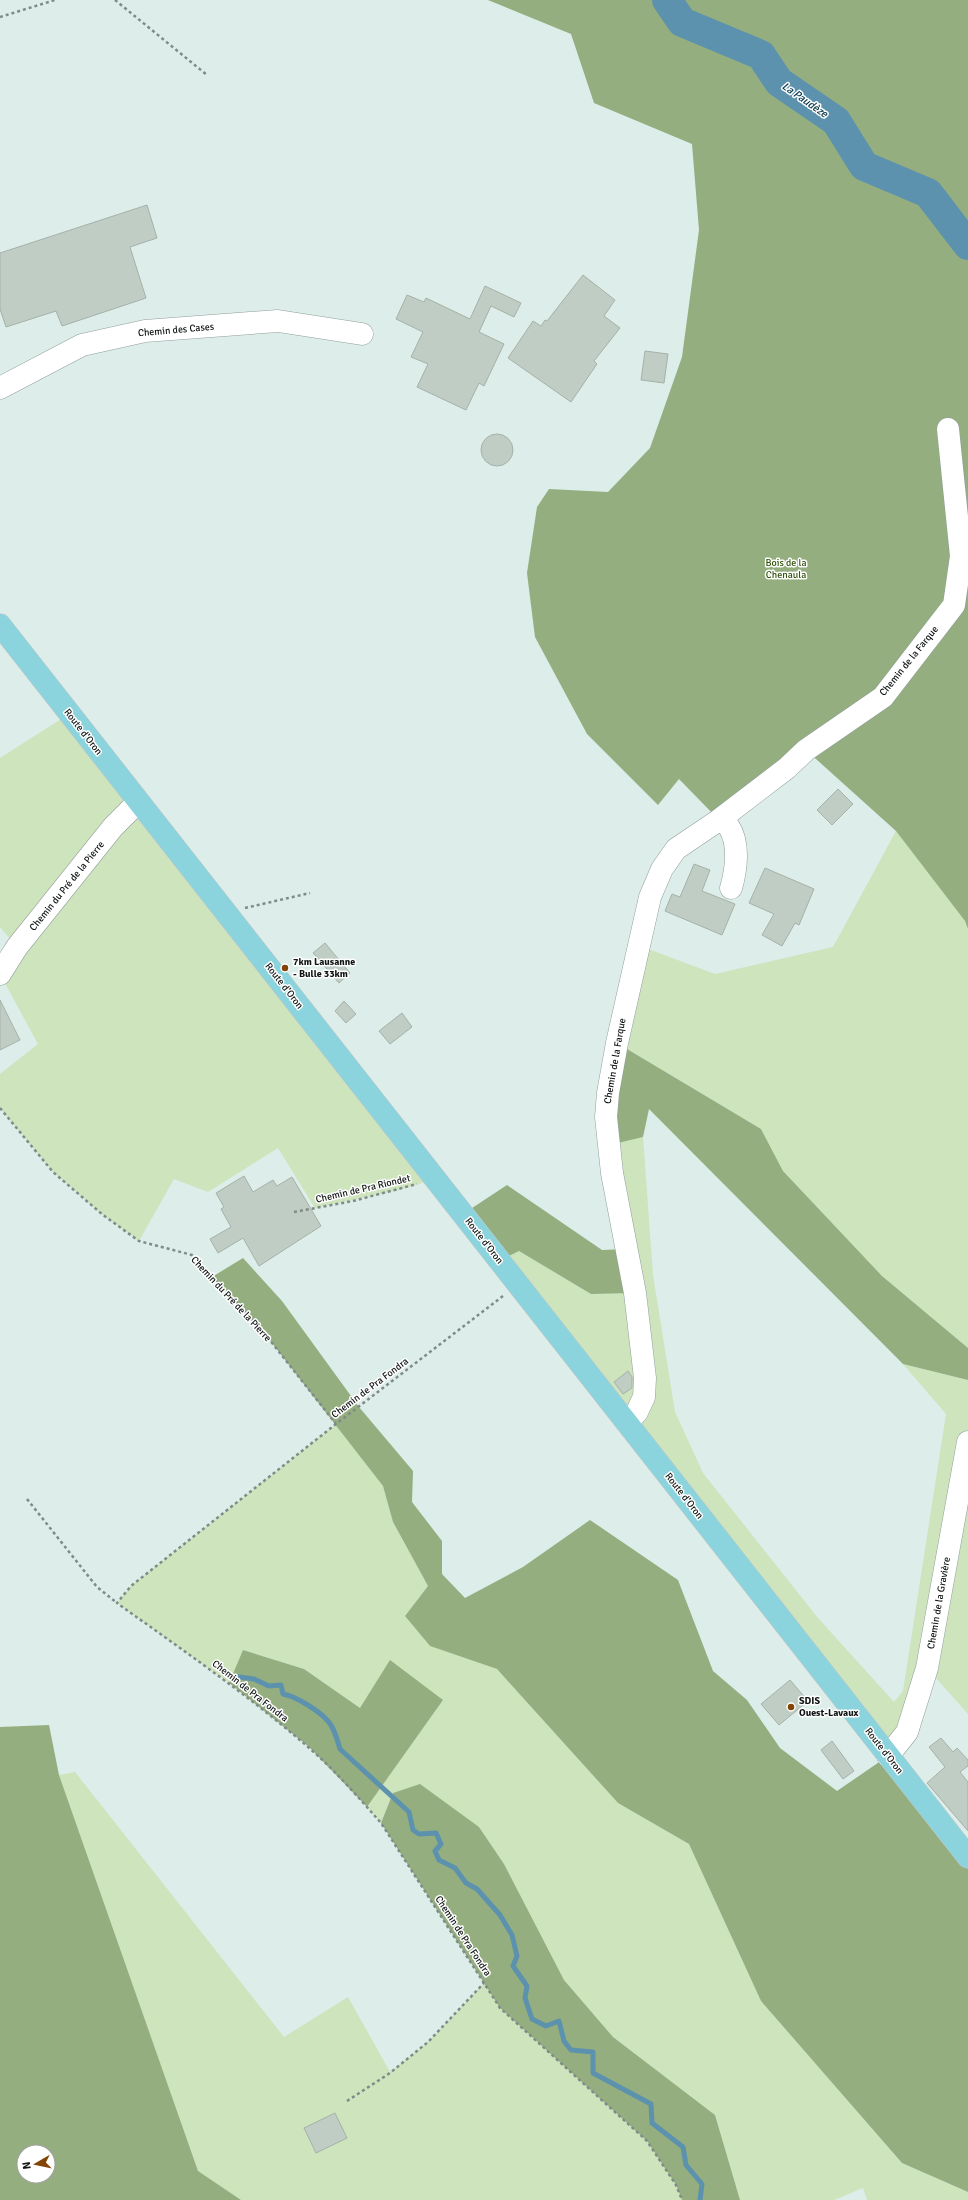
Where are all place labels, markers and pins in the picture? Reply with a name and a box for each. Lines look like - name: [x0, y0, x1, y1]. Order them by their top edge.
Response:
- place label: 7km Lausanne - Bulle 33km: [293, 956, 355, 980]
- marker: 7km Lausanne - Bulle 33km: [280, 963, 290, 973]
- place label: SDIS Ouest-Lavaux: [799, 1695, 859, 1719]
- marker: SDIS Ouest-Lavaux: [786, 1702, 796, 1712]

